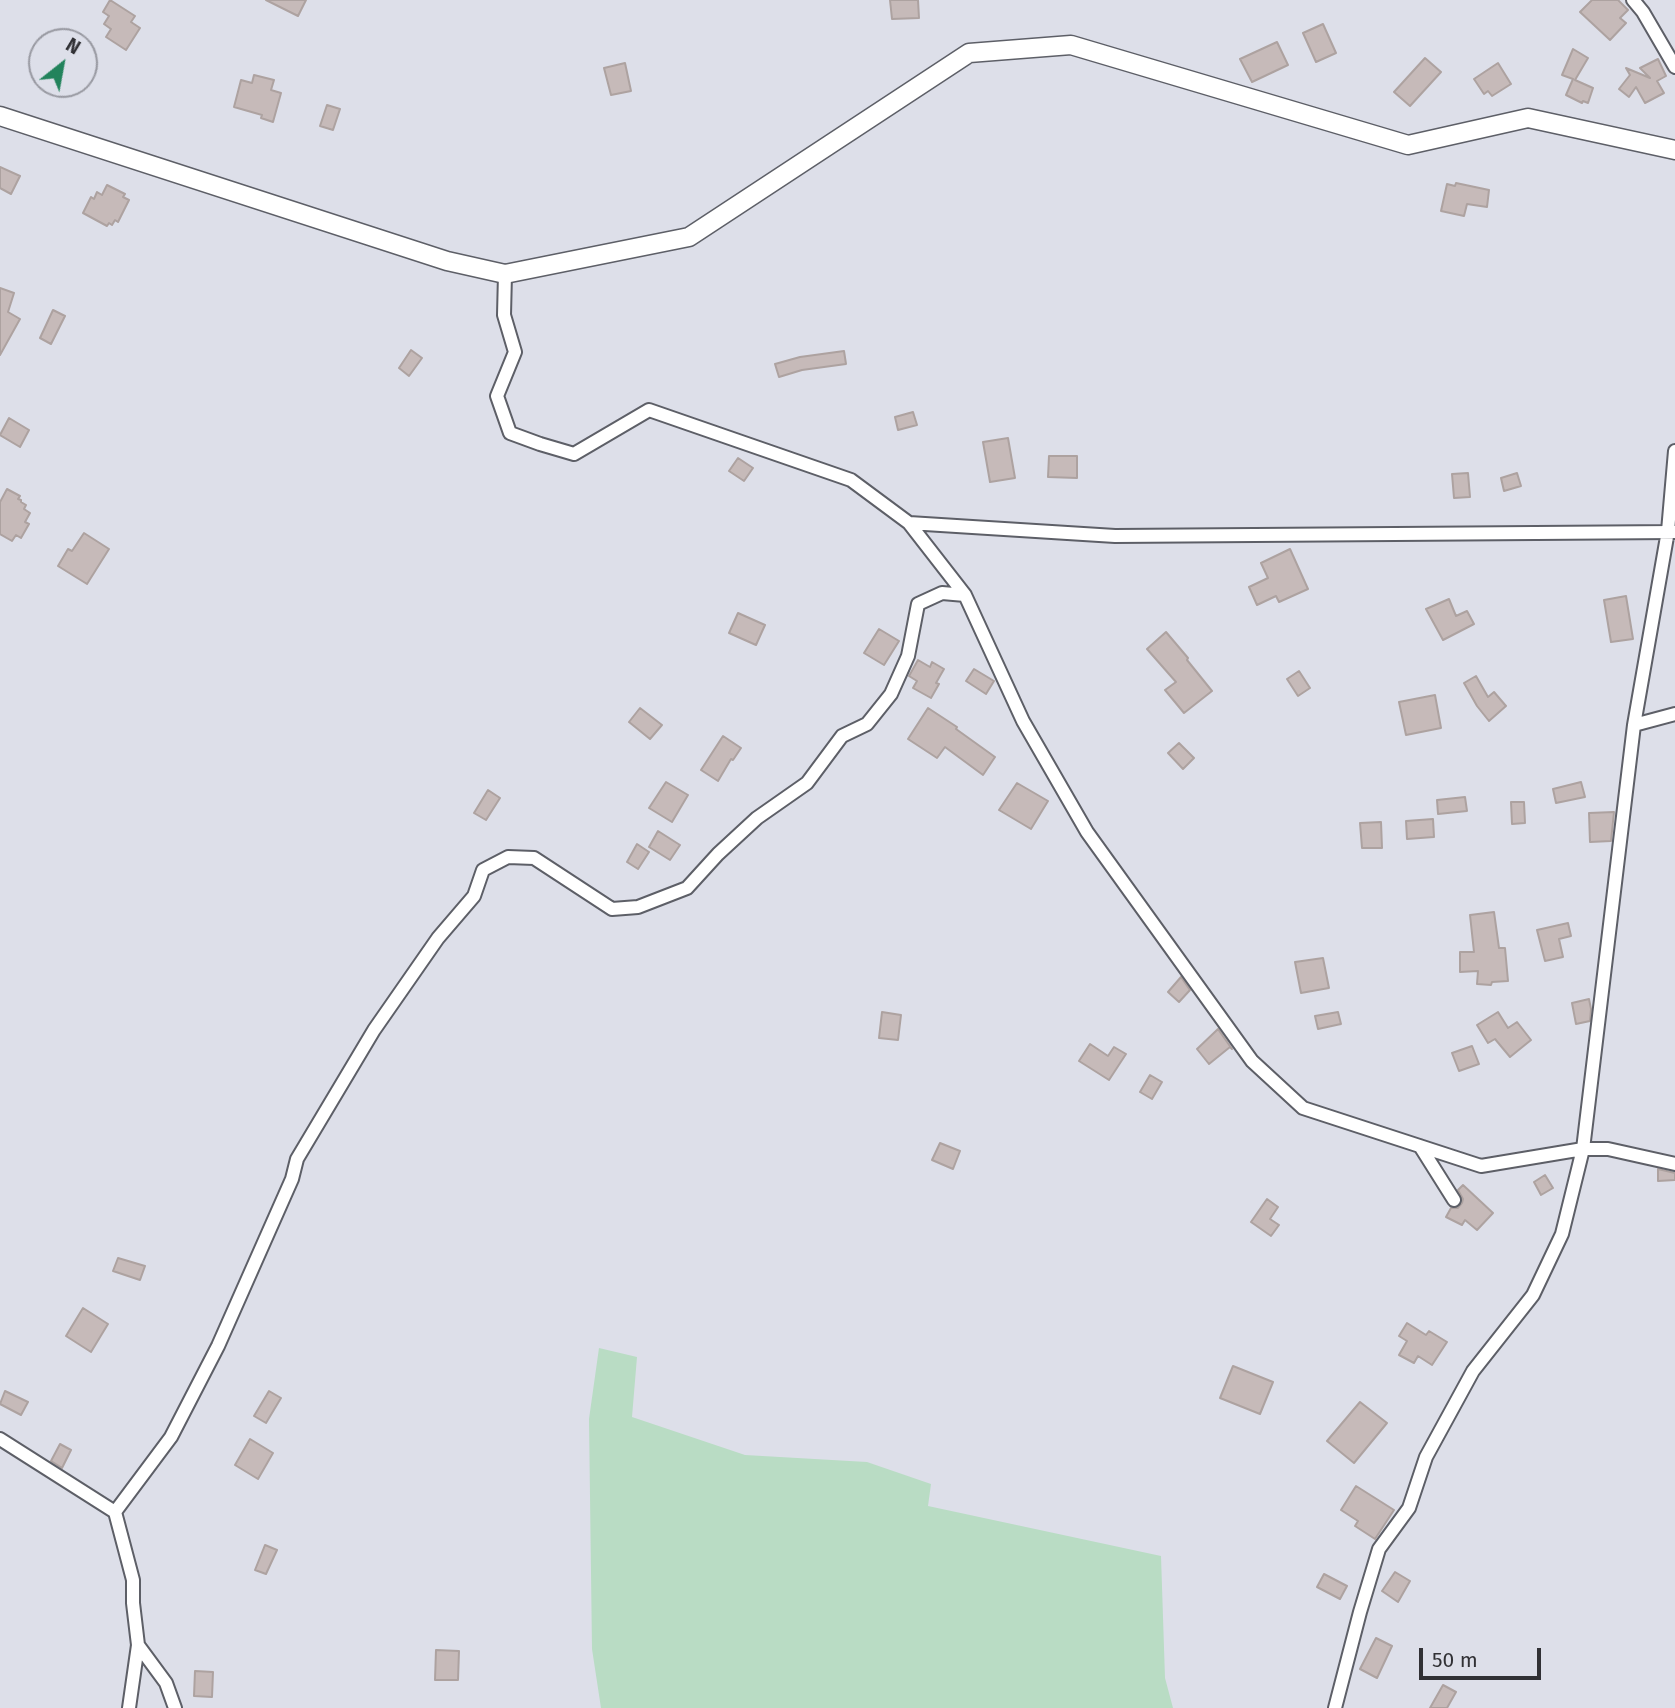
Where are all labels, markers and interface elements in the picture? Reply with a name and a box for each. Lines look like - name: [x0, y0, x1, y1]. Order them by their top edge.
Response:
- north arrow: [28, 28, 98, 98]
- text: N: [62, 33, 84, 59]
- scale bar: [1423, 1634, 1546, 1678]
- text: 50 m: [1432, 1647, 1478, 1673]

